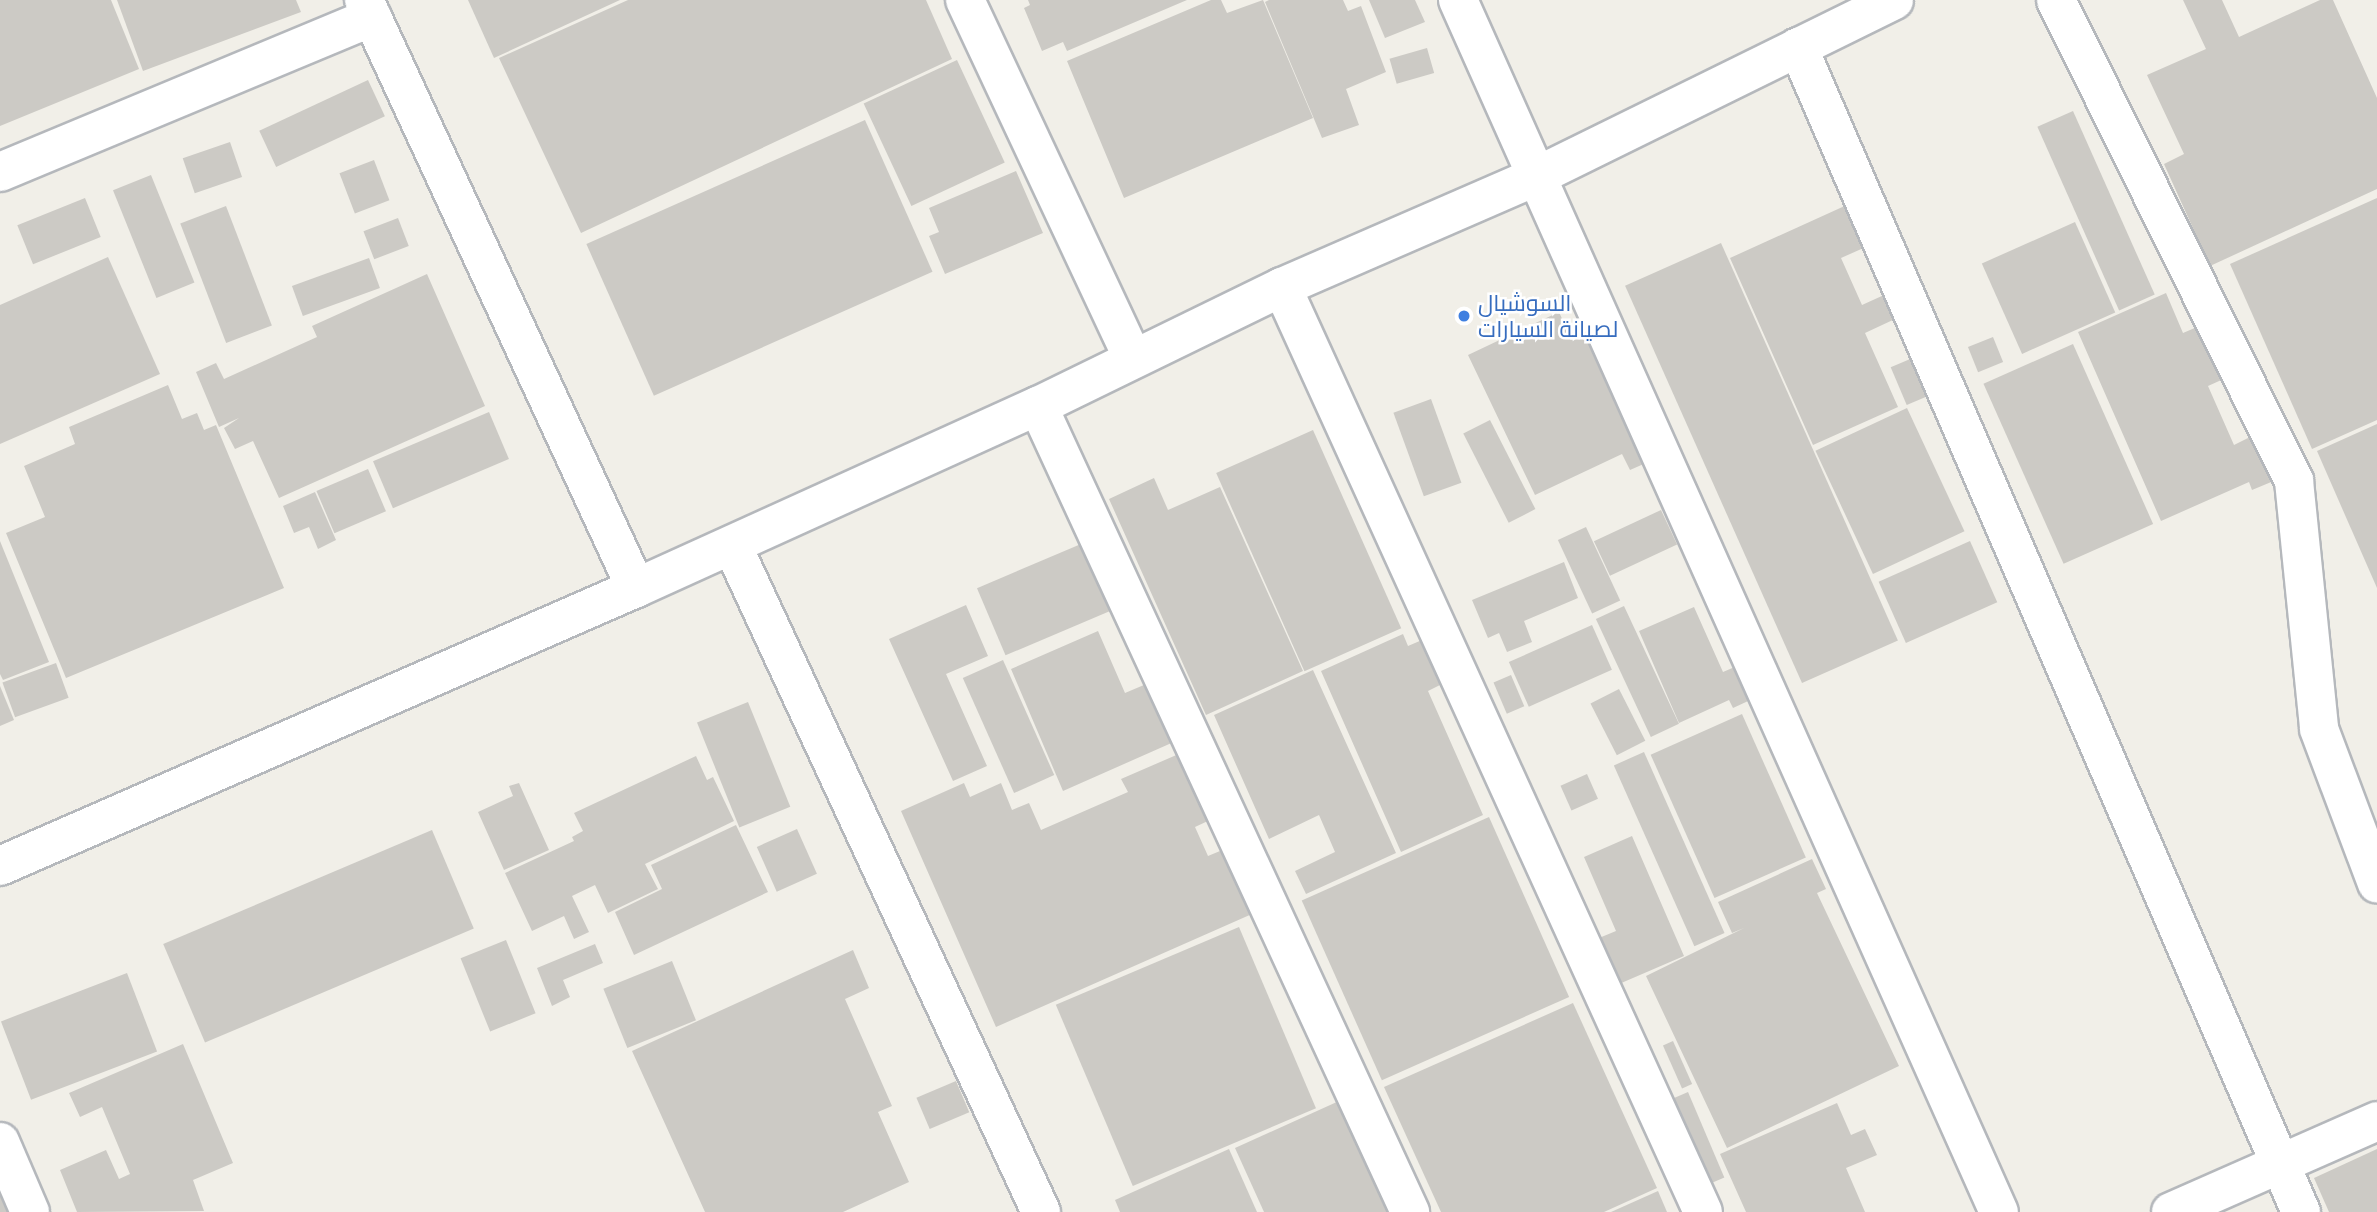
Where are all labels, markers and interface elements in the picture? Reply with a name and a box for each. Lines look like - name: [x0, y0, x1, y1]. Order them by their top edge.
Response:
- place label: السوشيال لصيانة السيارات: [1478, 289, 1618, 343]
- marker: السوشيال لصيانة السيارات: [1456, 308, 1472, 324]

